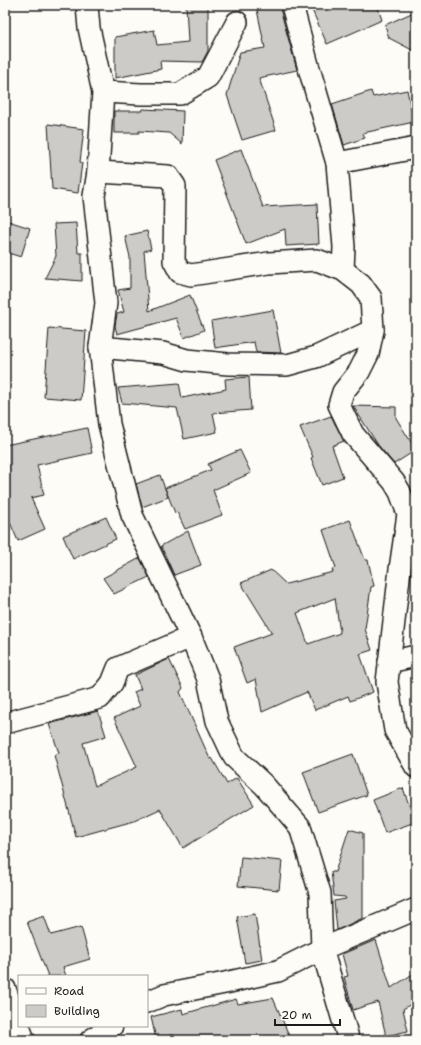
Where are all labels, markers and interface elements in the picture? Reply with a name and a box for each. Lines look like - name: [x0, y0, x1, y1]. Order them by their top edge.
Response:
- legend: [18, 975, 148, 1027]
- text: Road: [54, 983, 85, 999]
- scale bar: [275, 1001, 340, 1027]
- text: Building: [54, 1003, 100, 1019]
- text: 20 m: [281, 1007, 312, 1023]

